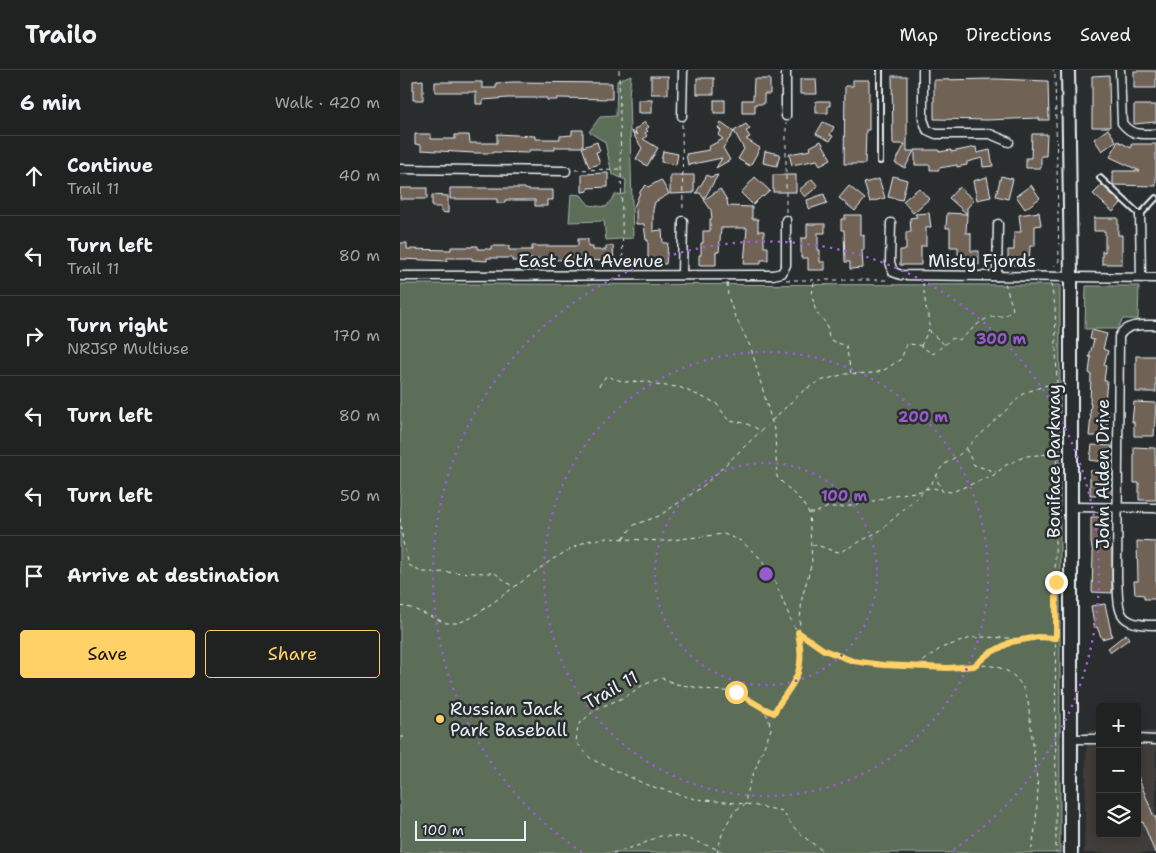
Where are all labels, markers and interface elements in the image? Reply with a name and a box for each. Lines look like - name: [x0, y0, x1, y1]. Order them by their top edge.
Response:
- text: Trailo: [25, 19, 97, 51]
- text: Map: [900, 23, 938, 47]
- text: Directions: [966, 23, 1052, 47]
- text: Saved: [1080, 23, 1131, 47]
- text: 6 min: [20, 89, 81, 117]
- text: Walk · 420 m: [275, 92, 380, 113]
- text: Continue: [67, 153, 153, 178]
- icon: ahead: [20, 162, 48, 190]
- text: 40 m: [338, 165, 380, 186]
- text: Trail 11: [67, 178, 119, 199]
- text: Turn left: [67, 233, 153, 258]
- icon: left: [20, 242, 48, 270]
- text: 80 m: [339, 245, 380, 266]
- street label: East 6th Avenue: [518, 249, 664, 273]
- street label: Misty Fjords: [928, 249, 1036, 273]
- text: Trail 11: [67, 258, 119, 279]
- text: Turn right: [67, 313, 168, 338]
- icon: right: [20, 322, 48, 350]
- text: 170 m: [333, 325, 380, 346]
- text: 300 m: [976, 329, 1026, 349]
- text: NRJSP Multiuse: [67, 338, 189, 359]
- street label: Boniface Parkway: [1042, 384, 1066, 538]
- street label: John Alden Drive: [1091, 399, 1115, 549]
- icon: left: [20, 402, 48, 430]
- text: Turn left: [67, 403, 153, 428]
- text: 80 m: [339, 405, 380, 426]
- text: 200 m: [898, 407, 948, 427]
- icon: left: [20, 482, 48, 510]
- text: Turn left: [67, 483, 153, 508]
- text: 50 m: [340, 485, 380, 506]
- text: 100 m: [821, 486, 867, 506]
- icon: arrive: [20, 562, 48, 590]
- text: Arrive at destination: [67, 563, 279, 588]
- centre of rings: [757, 565, 775, 583]
- route end: [1045, 571, 1068, 594]
- button: Save: [20, 630, 195, 678]
- button: Share: [205, 630, 380, 678]
- street label: Trail 11: [579, 665, 643, 715]
- route start: [725, 681, 748, 704]
- place label: Russian Jack Park Baseball: [450, 697, 568, 742]
- map controls: [1096, 703, 1141, 838]
- button: +: [1096, 703, 1141, 748]
- marker: Russian Jack Park Baseball: [434, 713, 446, 725]
- button: −: [1096, 748, 1141, 793]
- button: layers: [1096, 793, 1141, 838]
- scale bar: [415, 818, 526, 841]
- text: 100 m: [422, 821, 464, 839]

